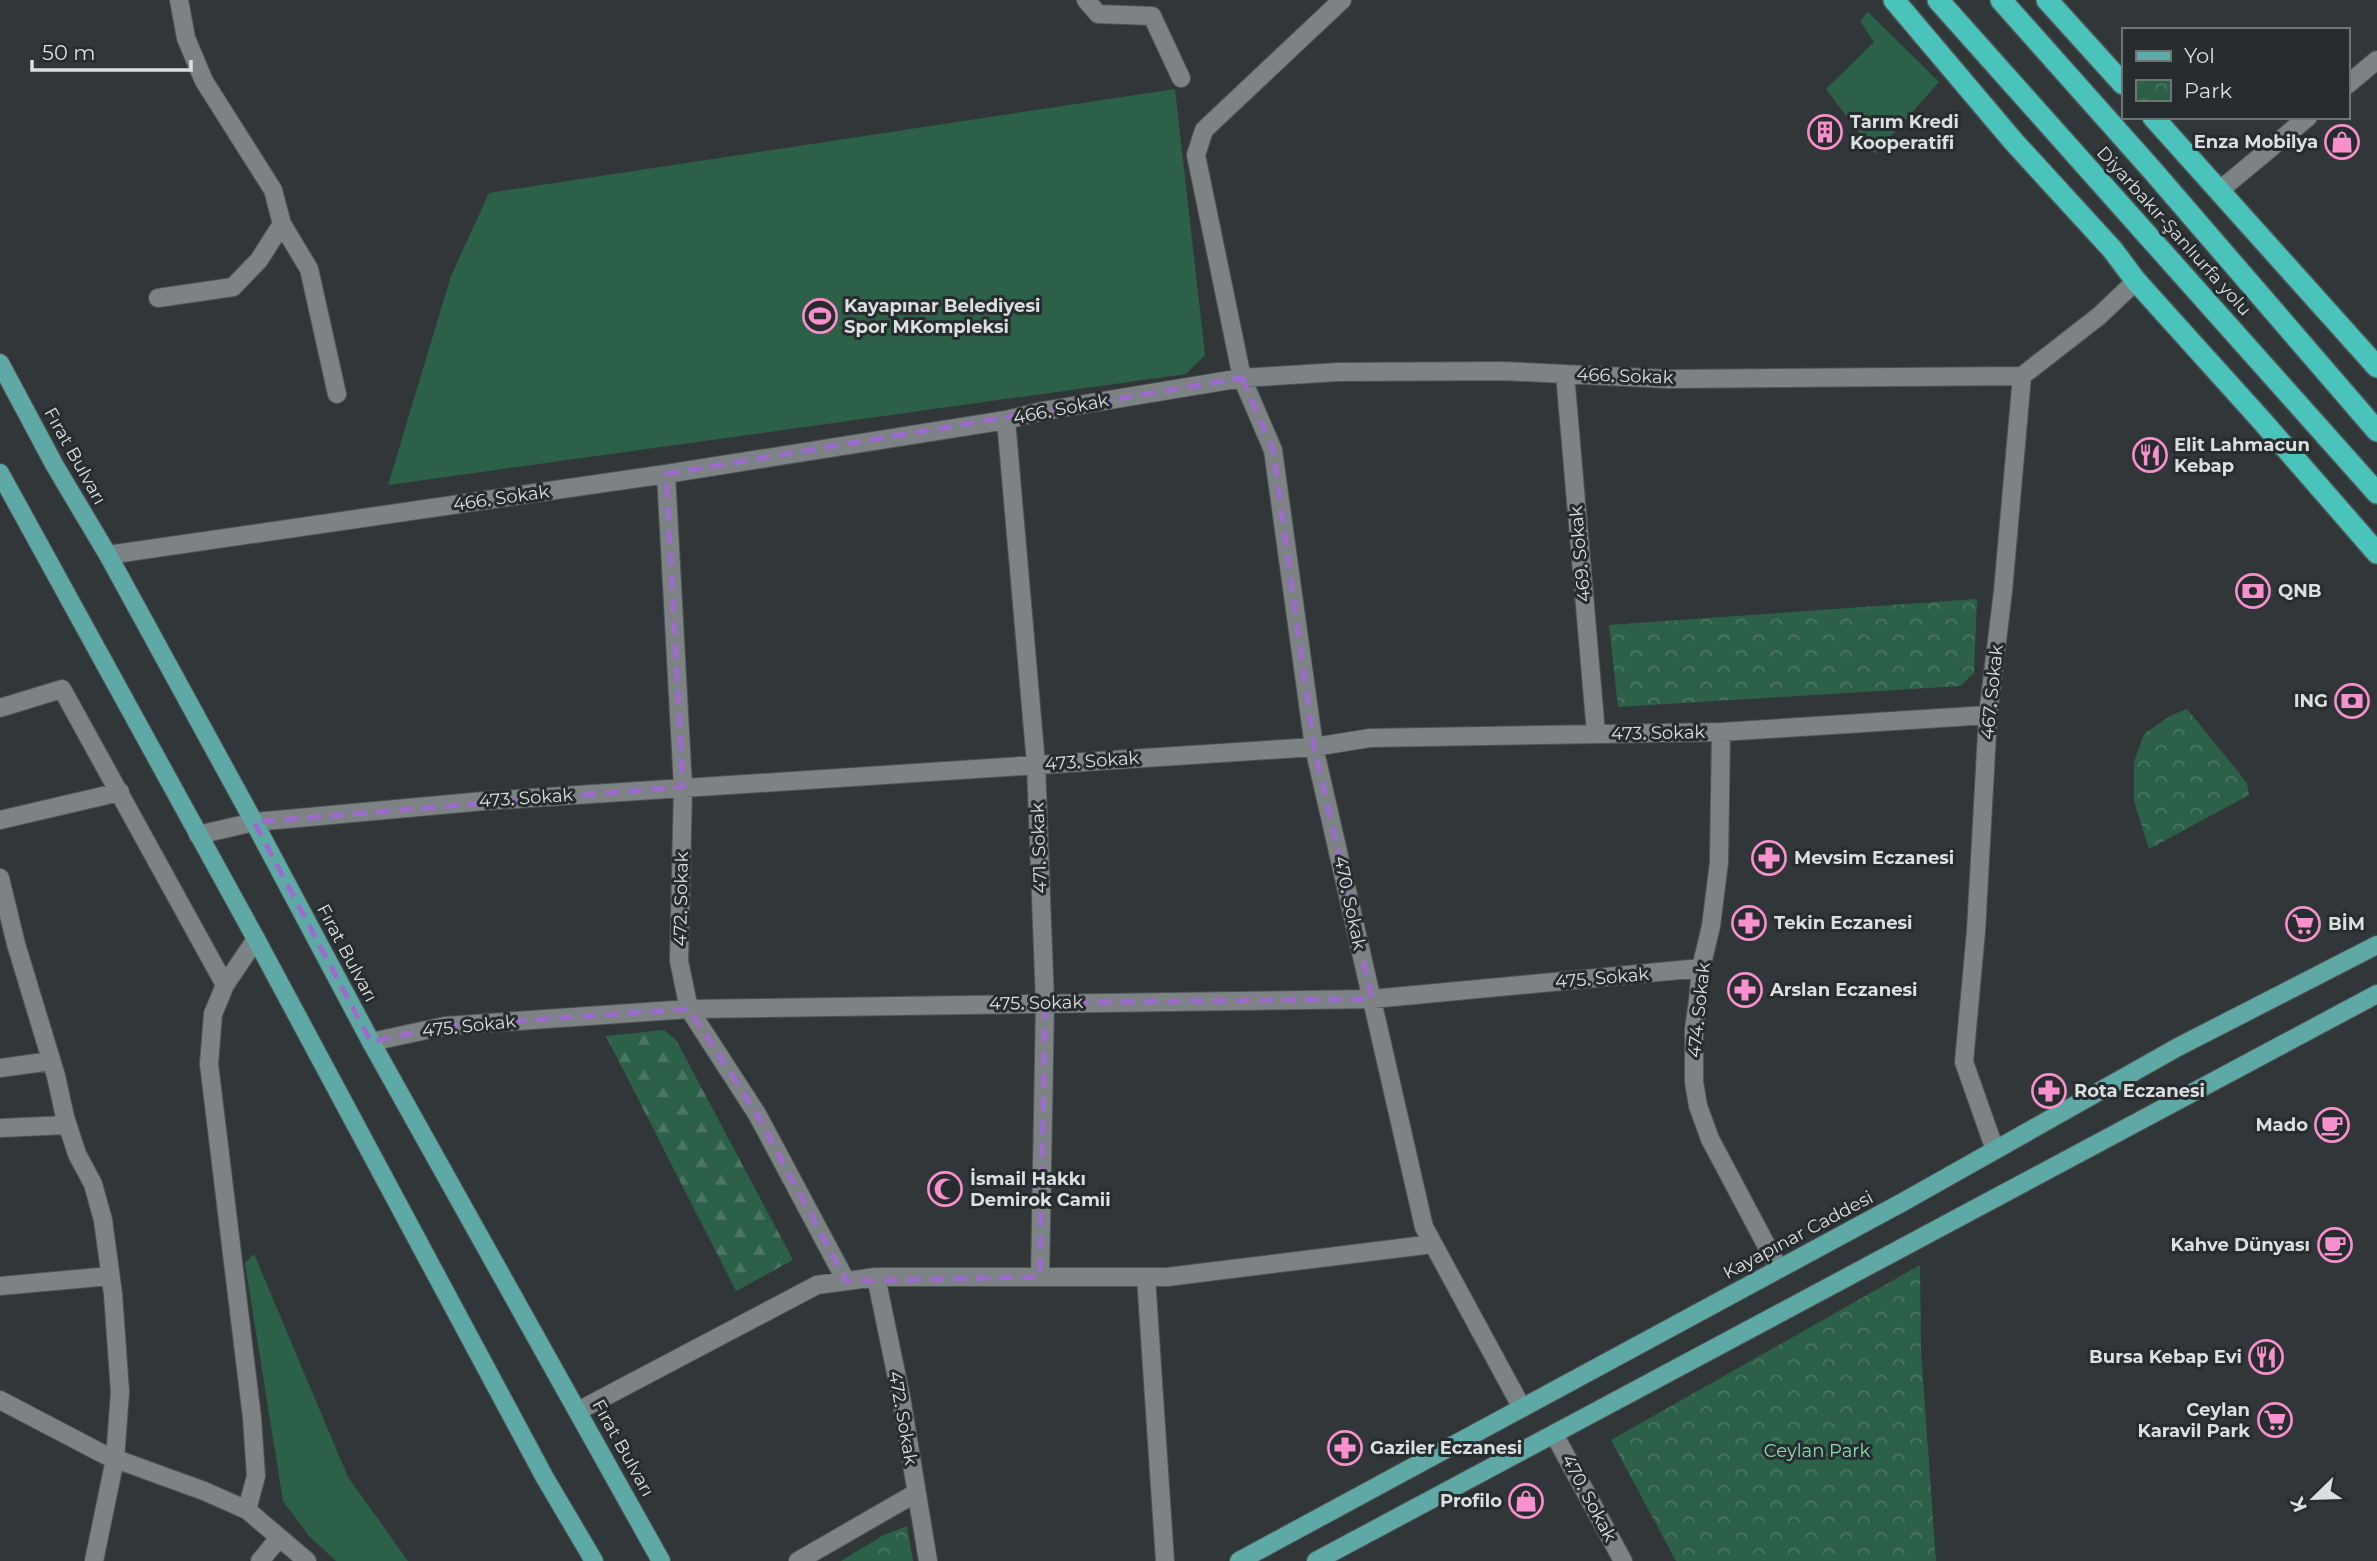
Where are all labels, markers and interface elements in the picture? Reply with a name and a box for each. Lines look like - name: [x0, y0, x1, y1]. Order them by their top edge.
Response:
- scale bar: [32, 28, 191, 72]
- legend: [2122, 28, 2349, 119]
- text: 50 m: [42, 40, 96, 65]
- text: Yol: [2184, 43, 2215, 68]
- text: Park: [2184, 78, 2232, 103]
- place label: Tarım Kredi Kooperatifi: [1850, 111, 1959, 154]
- building icon: Tarım Kredi Kooperatifi: [1806, 113, 1844, 151]
- shop icon: Enza Mobilya: [2323, 123, 2361, 161]
- place label: Enza Mobilya: [2194, 131, 2318, 153]
- street label: Diyarbakır-Şanlıurfa yolu: [2092, 142, 2256, 320]
- place label: Kayapınar Belediyesi Spor MKompleksi: [844, 295, 1040, 338]
- sports icon: Kayapınar Belediyesi Spor MKompleksi: [801, 297, 839, 335]
- street label: 466. Sokak: [1576, 363, 1674, 389]
- street label: 466. Sokak: [1011, 389, 1111, 429]
- street label: Fırat Bulvarı: [39, 404, 111, 508]
- place label: Elit Lahmacun Kebap: [2174, 434, 2310, 477]
- restaurant icon: Elit Lahmacun Kebap: [2131, 436, 2169, 474]
- street label: 466. Sokak: [452, 480, 551, 516]
- street label: 469. Sokak: [1565, 505, 1595, 603]
- bank icon: QNB: [2234, 572, 2272, 610]
- place label: QNB: [2278, 580, 2322, 602]
- street label: 467. Sokak: [1976, 643, 2008, 741]
- bank icon: ING: [2333, 682, 2371, 720]
- place label: ING: [2294, 690, 2328, 712]
- street label: 473. Sokak: [1611, 721, 1706, 745]
- street label: 473. Sokak: [1044, 747, 1140, 775]
- street label: 473. Sokak: [478, 784, 574, 812]
- street label: 471. Sokak: [1026, 802, 1052, 894]
- pharmacy icon: Mevsim Eczanesi: [1750, 839, 1788, 877]
- place label: Mevsim Eczanesi: [1794, 847, 1954, 869]
- street label: 472. Sokak: [669, 851, 693, 947]
- street label: 470. Sokak: [1329, 854, 1371, 952]
- street label: Fırat Bulvarı: [312, 900, 382, 1006]
- pharmacy icon: Tekin Eczanesi: [1730, 904, 1768, 942]
- supermarket icon: BİM: [2284, 905, 2322, 943]
- place label: Tekin Eczanesi: [1774, 912, 1913, 934]
- place label: BİM: [2328, 913, 2365, 935]
- street label: 474. Sokak: [1683, 961, 1715, 1059]
- street label: 475. Sokak: [1554, 963, 1650, 993]
- pharmacy icon: Arslan Eczanesi: [1726, 971, 1764, 1009]
- place label: Arslan Eczanesi: [1769, 979, 1917, 1001]
- street label: 475. Sokak: [989, 991, 1084, 1015]
- street label: 475. Sokak: [421, 1010, 517, 1042]
- pharmacy icon: Rota Eczanesi: [2030, 1072, 2068, 1110]
- place label: Rota Eczanesi: [2074, 1080, 2205, 1102]
- cafe icon: Mado: [2313, 1106, 2351, 1144]
- place label: Mado: [2255, 1114, 2308, 1136]
- place label: İsmail Hakkı Demirok Camii: [970, 1168, 1111, 1211]
- mosque icon: İsmail Hakkı Demirok Camii: [926, 1170, 964, 1208]
- street label: Kayapınar Caddesi: [1719, 1186, 1877, 1284]
- cafe icon: Kahve Dünyası: [2316, 1226, 2354, 1264]
- place label: Kahve Dünyası: [2171, 1234, 2310, 1256]
- restaurant icon: Bursa Kebap Evi: [2247, 1338, 2285, 1376]
- place label: Bursa Kebap Evi: [2089, 1346, 2242, 1368]
- street label: 472. Sokak: [884, 1369, 922, 1467]
- street label: Fırat Bulvarı: [587, 1396, 659, 1500]
- place label: Ceylan Karavil Park: [2138, 1399, 2250, 1442]
- supermarket icon: Ceylan Karavil Park: [2256, 1401, 2294, 1439]
- pharmacy icon: Gaziler Eczanesi: [1326, 1429, 1364, 1467]
- place label: Gaziler Eczanesi: [1370, 1437, 1522, 1459]
- park label: Ceylan Park: [1764, 1440, 1870, 1462]
- street label: 470. Sokak: [1557, 1451, 1621, 1546]
- north arrow: [2279, 1463, 2349, 1533]
- shop icon: Profilo: [1507, 1482, 1545, 1520]
- place label: Profilo: [1440, 1490, 1502, 1512]
- text: K: [2285, 1493, 2312, 1515]

